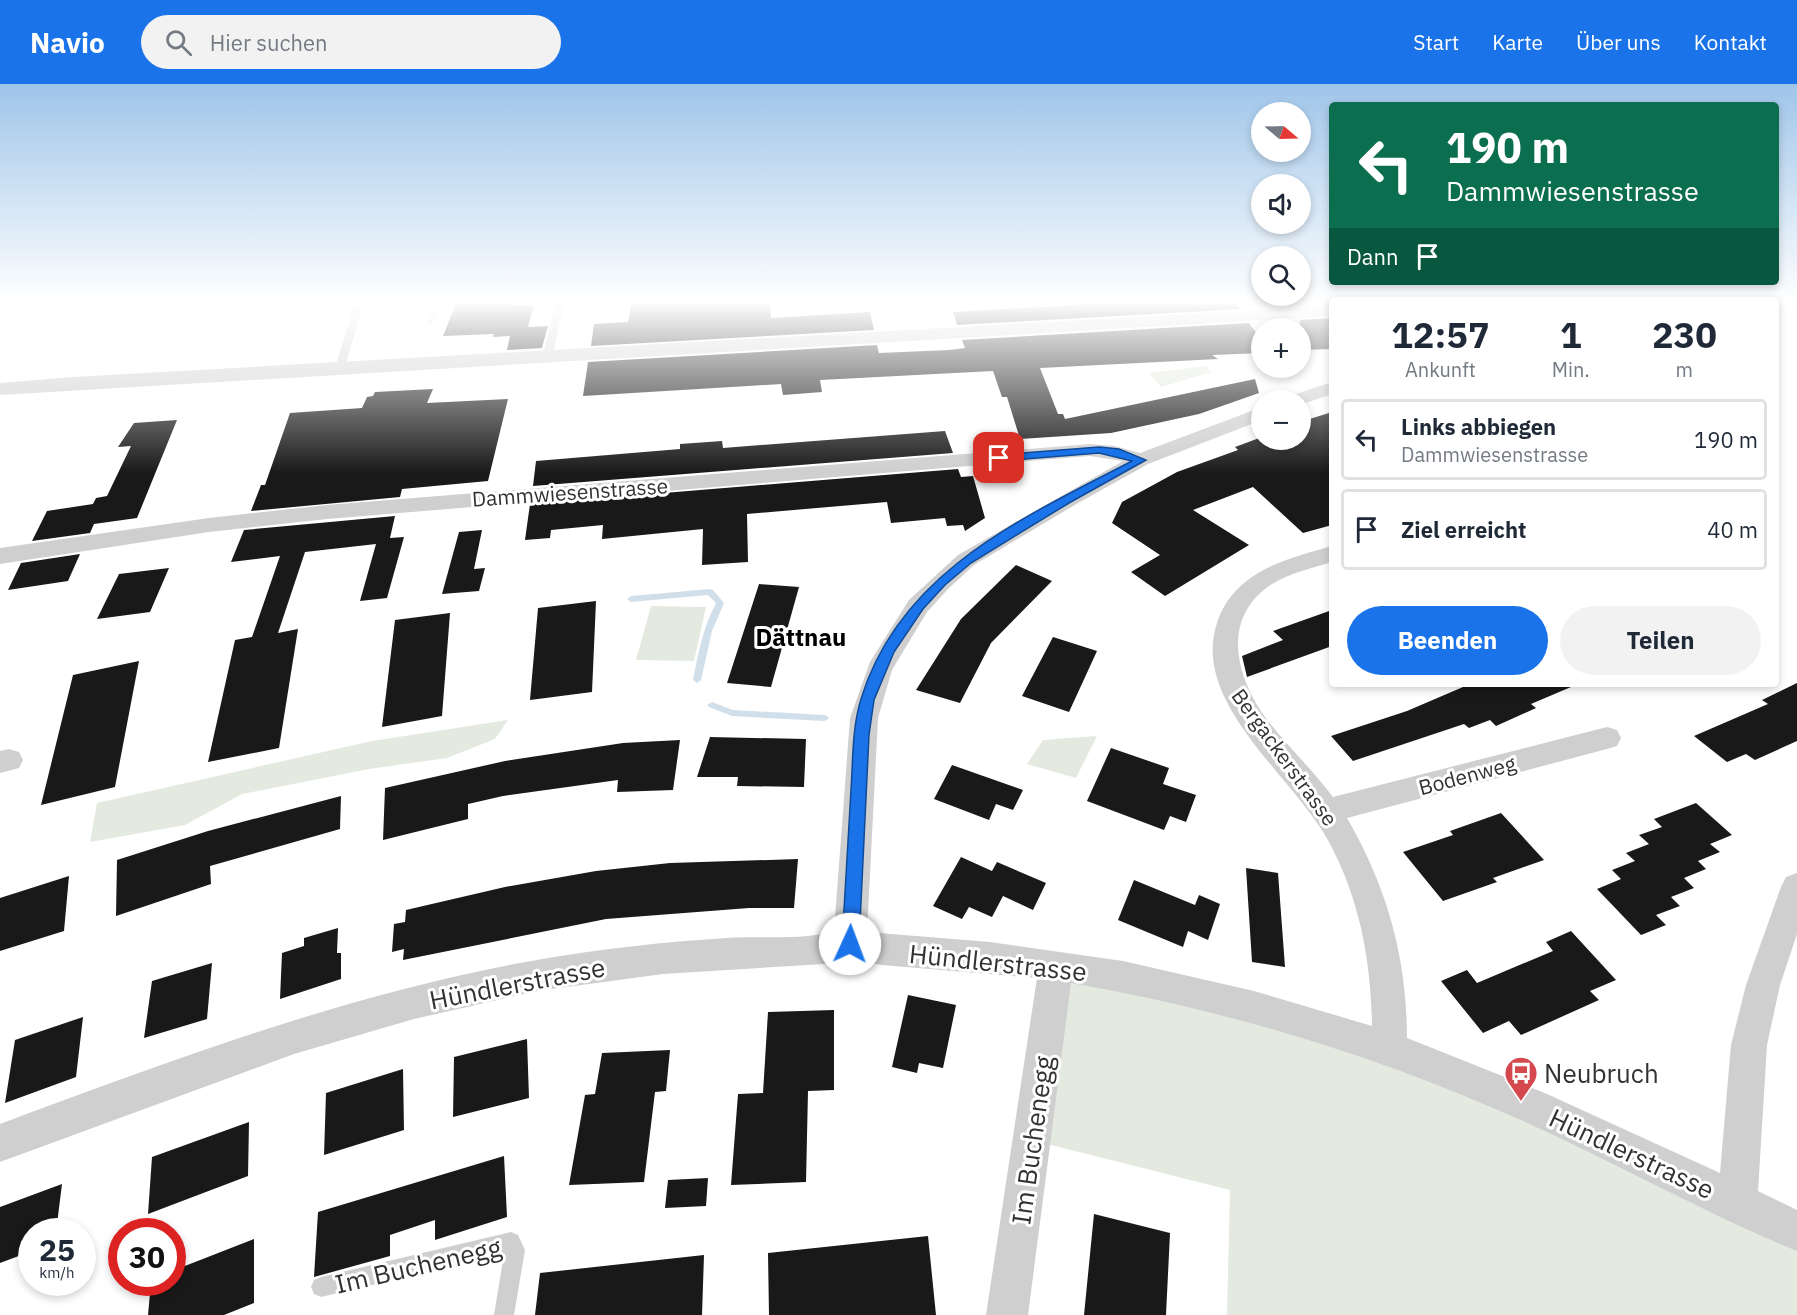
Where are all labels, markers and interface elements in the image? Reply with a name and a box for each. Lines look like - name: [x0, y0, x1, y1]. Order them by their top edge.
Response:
- search box: [141, 15, 561, 69]
- text: Navio: [30, 24, 105, 61]
- icon: search: [162, 26, 195, 59]
- text: Hier suchen: [210, 28, 328, 57]
- text: Start: [1413, 28, 1459, 56]
- text: Karte: [1492, 28, 1543, 56]
- text: Über uns: [1576, 28, 1661, 56]
- text: Kontakt: [1694, 28, 1767, 56]
- north arrow: [1251, 102, 1311, 162]
- map controls: [1251, 102, 1311, 450]
- text: 190 m: [1446, 120, 1569, 175]
- icon: left: [1347, 126, 1425, 204]
- text: Dammwiesenstrasse: [1446, 173, 1699, 208]
- button: sound: [1251, 174, 1311, 234]
- icon: arrive: [1411, 240, 1444, 273]
- text: Dann: [1347, 242, 1399, 271]
- button: search: [1251, 246, 1311, 306]
- text: 12:57: [1391, 311, 1489, 358]
- text: 1: [1560, 311, 1582, 358]
- text: 230: [1652, 311, 1717, 358]
- button: +: [1251, 318, 1311, 378]
- text: Ankunft: [1405, 356, 1476, 383]
- text: Min.: [1552, 356, 1590, 383]
- text: m: [1676, 356, 1693, 383]
- button: −: [1251, 390, 1311, 450]
- text: Links abbiegen: [1401, 412, 1556, 441]
- icon: left: [1350, 423, 1383, 456]
- text: 190 m: [1694, 425, 1758, 454]
- pin: [973, 432, 1024, 483]
- icon: arrive: [982, 441, 1015, 474]
- text: Dammwiesenstrasse: [1401, 441, 1588, 468]
- street label: Dammwiesenstrasse: [471, 471, 669, 513]
- icon: arrive: [1350, 513, 1383, 546]
- text: Ziel erreicht: [1401, 515, 1526, 544]
- text: 40 m: [1707, 515, 1758, 544]
- button: Beenden: [1347, 606, 1548, 675]
- button: Teilen: [1560, 606, 1761, 675]
- district label: Dättnau: [756, 621, 846, 653]
- street label: Bergackerstrasse: [1226, 683, 1344, 831]
- street label: Bodenweg: [1415, 749, 1519, 801]
- position arrow: [818, 912, 882, 976]
- street label: Hündlerstrasse: [908, 936, 1088, 988]
- street label: Hündlerstrasse: [426, 949, 608, 1017]
- street label: Im Buchenegg: [1003, 1053, 1061, 1226]
- bus stop icon: Neubruch: [1503, 1055, 1539, 1102]
- place label: Neubruch: [1544, 1056, 1659, 1090]
- street label: Hündlerstrasse: [1544, 1100, 1720, 1206]
- speed limit sign: 30: [108, 1218, 186, 1296]
- street label: Im Buchenegg: [332, 1229, 505, 1301]
- text: 25: [39, 1230, 75, 1269]
- text: km/h: [39, 1263, 75, 1282]

